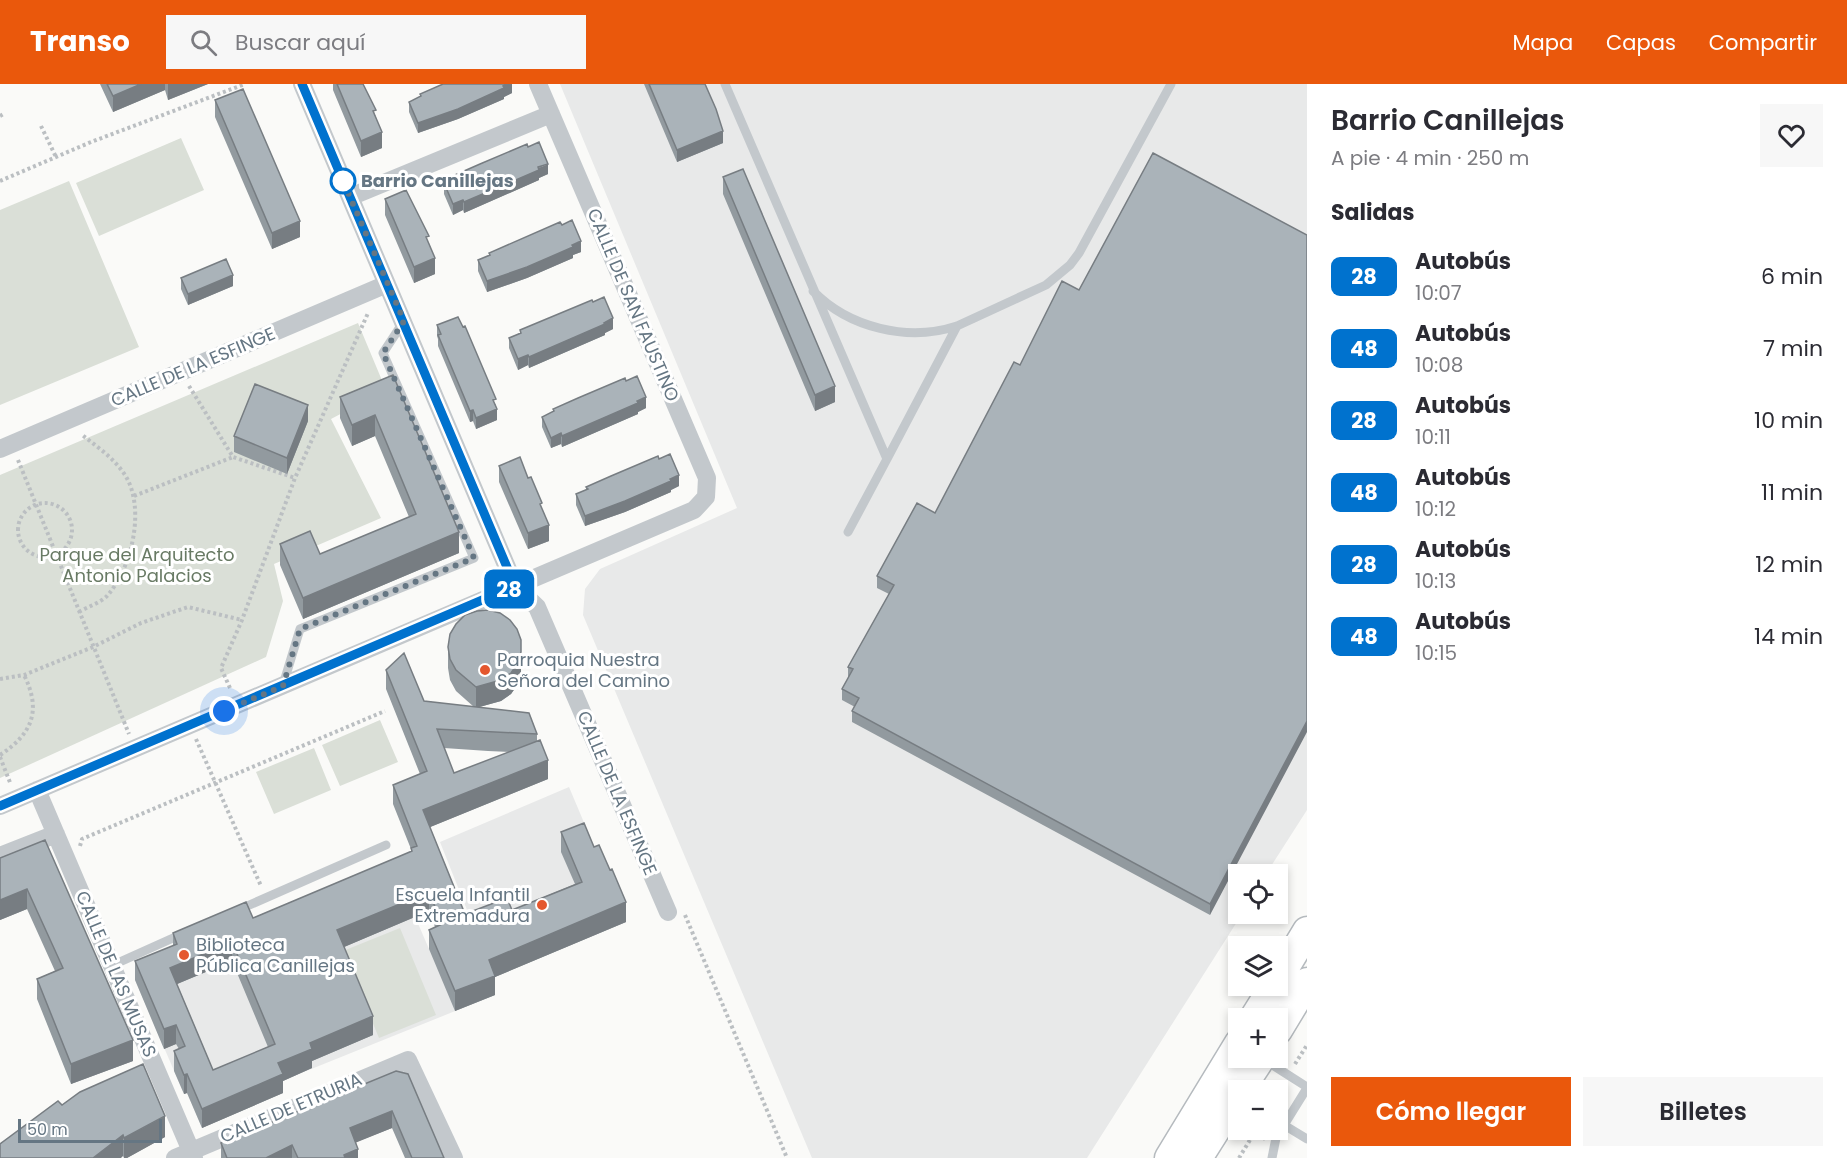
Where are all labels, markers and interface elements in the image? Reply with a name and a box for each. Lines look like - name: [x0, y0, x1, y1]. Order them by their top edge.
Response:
- search box: [166, 15, 586, 69]
- text: Transo: [30, 22, 130, 61]
- icon: search: [187, 26, 220, 59]
- text: Buscar aquí: [235, 27, 365, 58]
- text: Mapa: [1512, 28, 1573, 57]
- text: Capas: [1606, 28, 1676, 57]
- text: Compartir: [1709, 28, 1817, 57]
- text: Barrio Canillejas: [1331, 101, 1565, 140]
- button: heart: [1760, 104, 1823, 167]
- text: A pie · 4 min · 250 m: [1331, 144, 1529, 172]
- marker: Barrio Canillejas: [330, 168, 356, 194]
- place label: Barrio Canillejas: [361, 168, 514, 193]
- text: Salidas: [1331, 197, 1415, 228]
- street label: CALLE DE SAN FAUSTINO: [581, 204, 685, 405]
- text: Autobús: [1415, 246, 1511, 277]
- text: 6 min: [1761, 261, 1823, 292]
- text: 28: [1351, 262, 1377, 291]
- text: 10:07: [1415, 279, 1462, 307]
- text: Autobús: [1415, 318, 1511, 349]
- street label: CALLE DE LA ESFINGE: [107, 321, 279, 412]
- text: 7 min: [1763, 333, 1823, 364]
- text: 48: [1350, 334, 1378, 363]
- text: 10:08: [1415, 351, 1463, 379]
- text: Autobús: [1415, 390, 1511, 421]
- text: 10 min: [1754, 405, 1823, 436]
- text: 28: [1351, 406, 1377, 435]
- text: 10:11: [1415, 423, 1451, 451]
- text: Autobús: [1415, 462, 1511, 493]
- text: 11 min: [1761, 477, 1823, 508]
- text: 48: [1350, 478, 1378, 507]
- text: 10:12: [1415, 495, 1456, 523]
- text: Autobús: [1415, 534, 1511, 565]
- park label: Parque del Arquitecto Antonio Palacios: [39, 542, 235, 588]
- text: 12 min: [1755, 549, 1823, 580]
- text: 28: [1351, 550, 1377, 579]
- text: 10:13: [1415, 567, 1456, 595]
- line badge: 28: [482, 570, 536, 608]
- text: 28: [496, 575, 522, 604]
- text: Autobús: [1415, 606, 1511, 637]
- text: 14 min: [1754, 621, 1823, 652]
- text: 48: [1350, 622, 1378, 651]
- text: 10:15: [1415, 639, 1457, 667]
- place label: Parroquia Nuestra Señora del Camino: [497, 647, 670, 693]
- marker: Parroquia Nuestra Señora del Camino: [478, 663, 492, 677]
- your location: [209, 696, 239, 726]
- street label: CALLE DE LA ESFINGE: [572, 707, 663, 879]
- map controls: [1228, 864, 1288, 1140]
- button: locate: [1228, 864, 1288, 924]
- place label: Escuela Infantil Extremadura: [395, 882, 530, 928]
- street label: CALLE DE LAS MUSAS: [70, 887, 163, 1061]
- marker: Escuela Infantil Extremadura: [535, 898, 549, 912]
- place label: Biblioteca Pública Canillejas: [196, 932, 355, 978]
- button: layers: [1228, 936, 1288, 996]
- marker: Biblioteca Pública Canillejas: [177, 948, 191, 962]
- button: +: [1228, 1008, 1288, 1068]
- street label: CALLE DE ETRURIA: [216, 1066, 366, 1149]
- button: Cómo llegar: [1331, 1077, 1571, 1146]
- button: Billetes: [1583, 1077, 1823, 1146]
- button: −: [1228, 1080, 1288, 1140]
- scale bar: [18, 1116, 162, 1144]
- text: 50 m: [27, 1118, 68, 1141]

